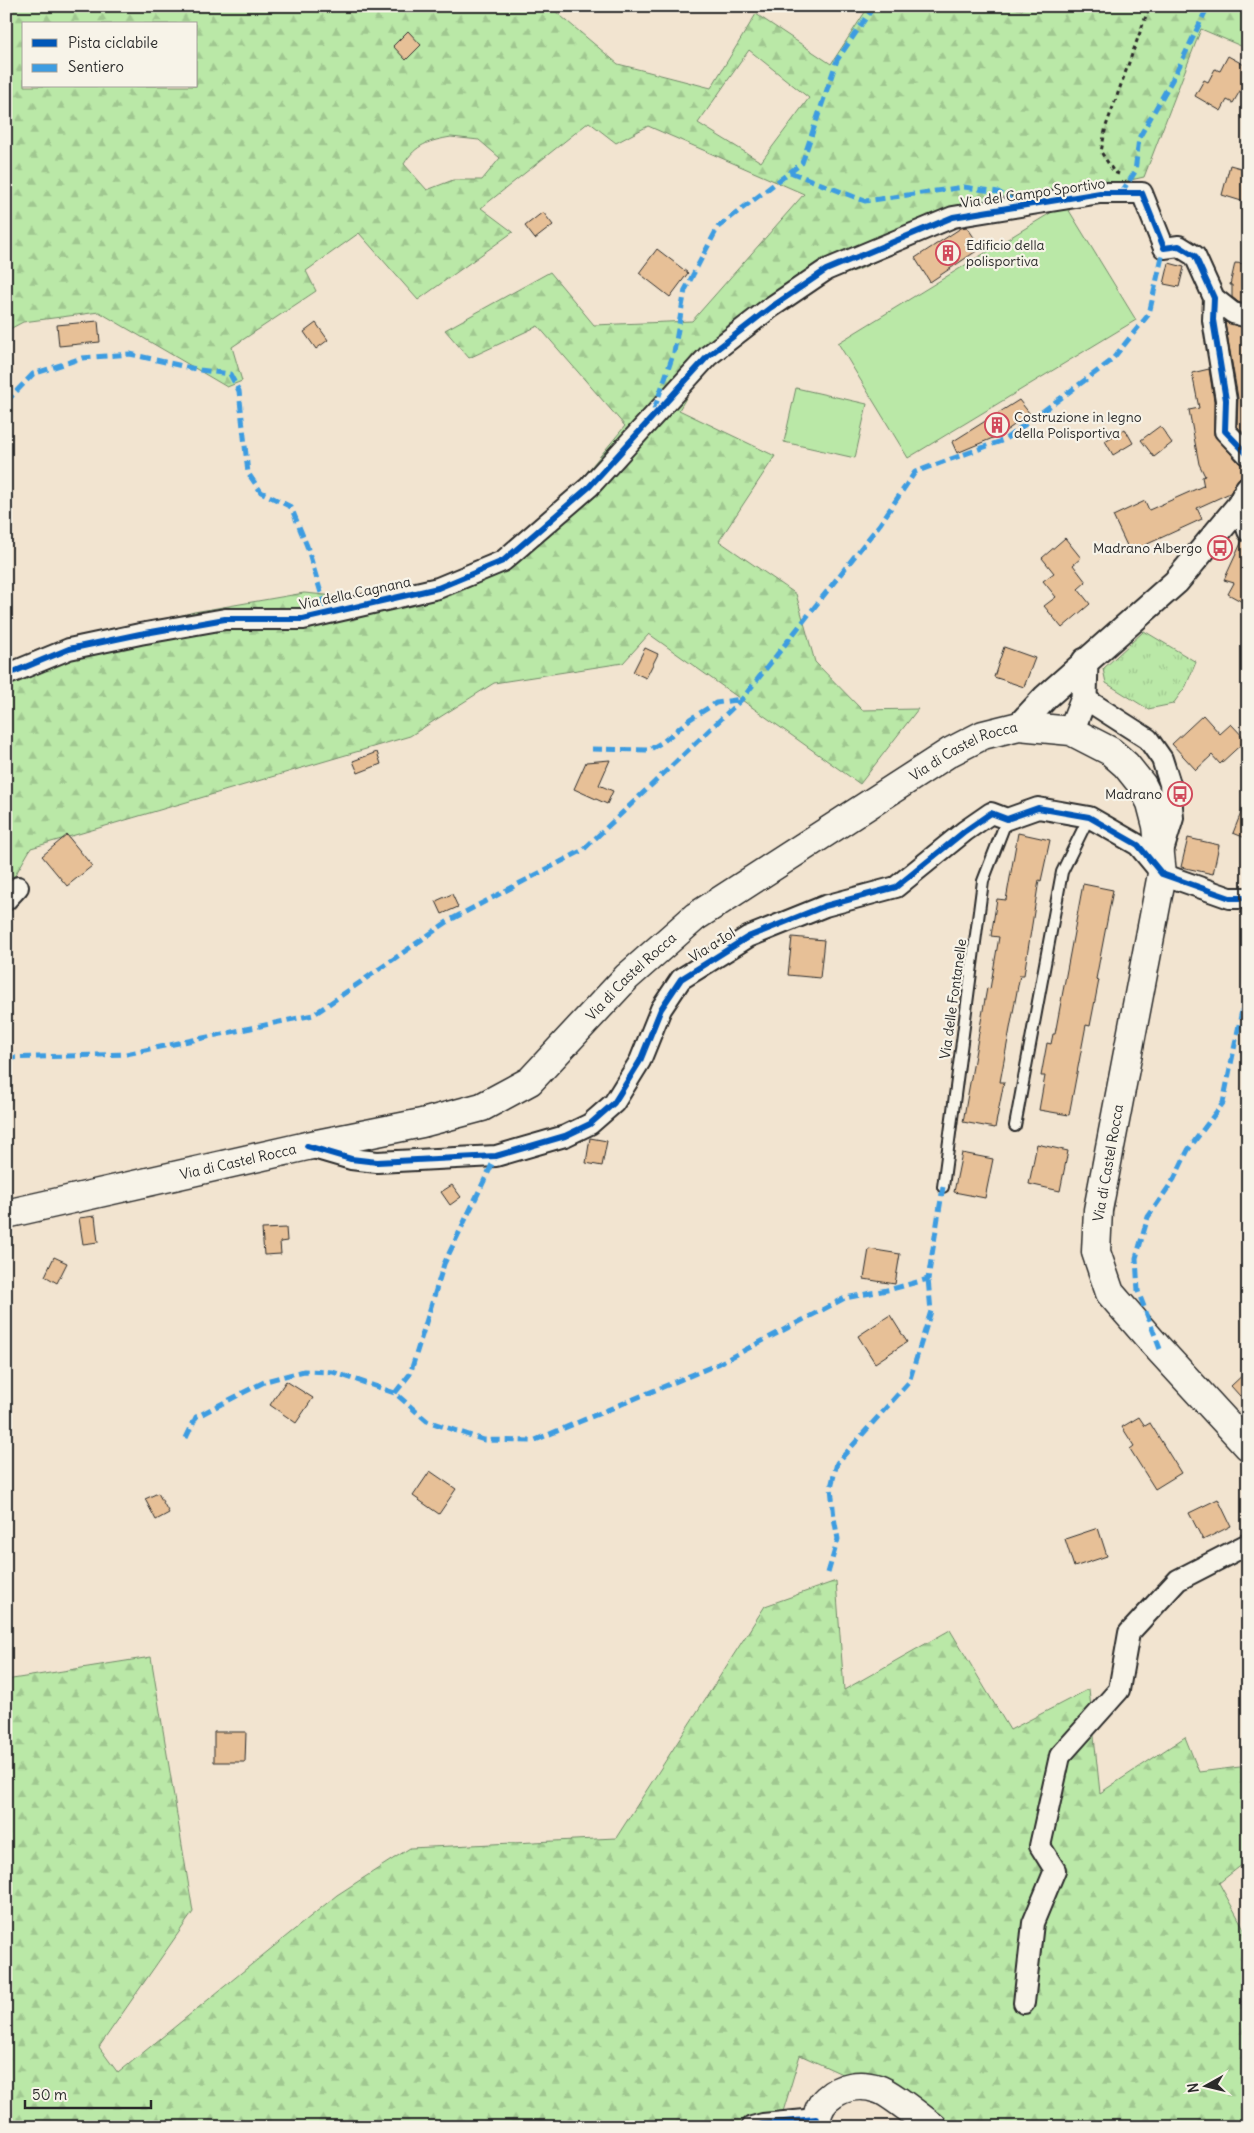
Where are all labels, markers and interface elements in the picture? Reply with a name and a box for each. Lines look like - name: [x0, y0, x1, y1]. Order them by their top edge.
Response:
- legend: [22, 22, 198, 88]
- text: Pista ciclabile: [68, 33, 158, 52]
- text: Sentiero: [68, 57, 124, 76]
- street label: Via del Campo Sportivo: [960, 174, 1107, 212]
- place label: Edificio della polisportiva: [966, 236, 1045, 270]
- building icon: Edificio della polisportiva: [935, 240, 961, 266]
- place label: Costruzione in legno della Polisportiva: [1014, 408, 1142, 442]
- building icon: Costruzione in legno della Polisportiva: [984, 412, 1010, 438]
- bus stop icon: Madrano Albergo: [1207, 535, 1233, 561]
- place label: Madrano Albergo: [1093, 539, 1202, 557]
- street label: Via della Cagnana: [298, 572, 412, 614]
- street label: Via di Castel Rocca: [906, 718, 1019, 785]
- bus stop icon: Madrano: [1167, 781, 1193, 807]
- place label: Madrano: [1105, 785, 1162, 803]
- street label: Via a Iol: [685, 924, 739, 966]
- street label: Via di Castel Rocca: [582, 929, 680, 1024]
- street label: Via delle Fontanelle: [936, 938, 970, 1060]
- street label: Via di Castel Rocca: [1089, 1103, 1127, 1223]
- street label: Via di Castel Rocca: [178, 1140, 298, 1183]
- north arrow: [1182, 2060, 1232, 2110]
- scale bar: [25, 2078, 151, 2110]
- text: N: [1184, 2082, 1203, 2094]
- text: 50 m: [32, 2085, 67, 2104]

